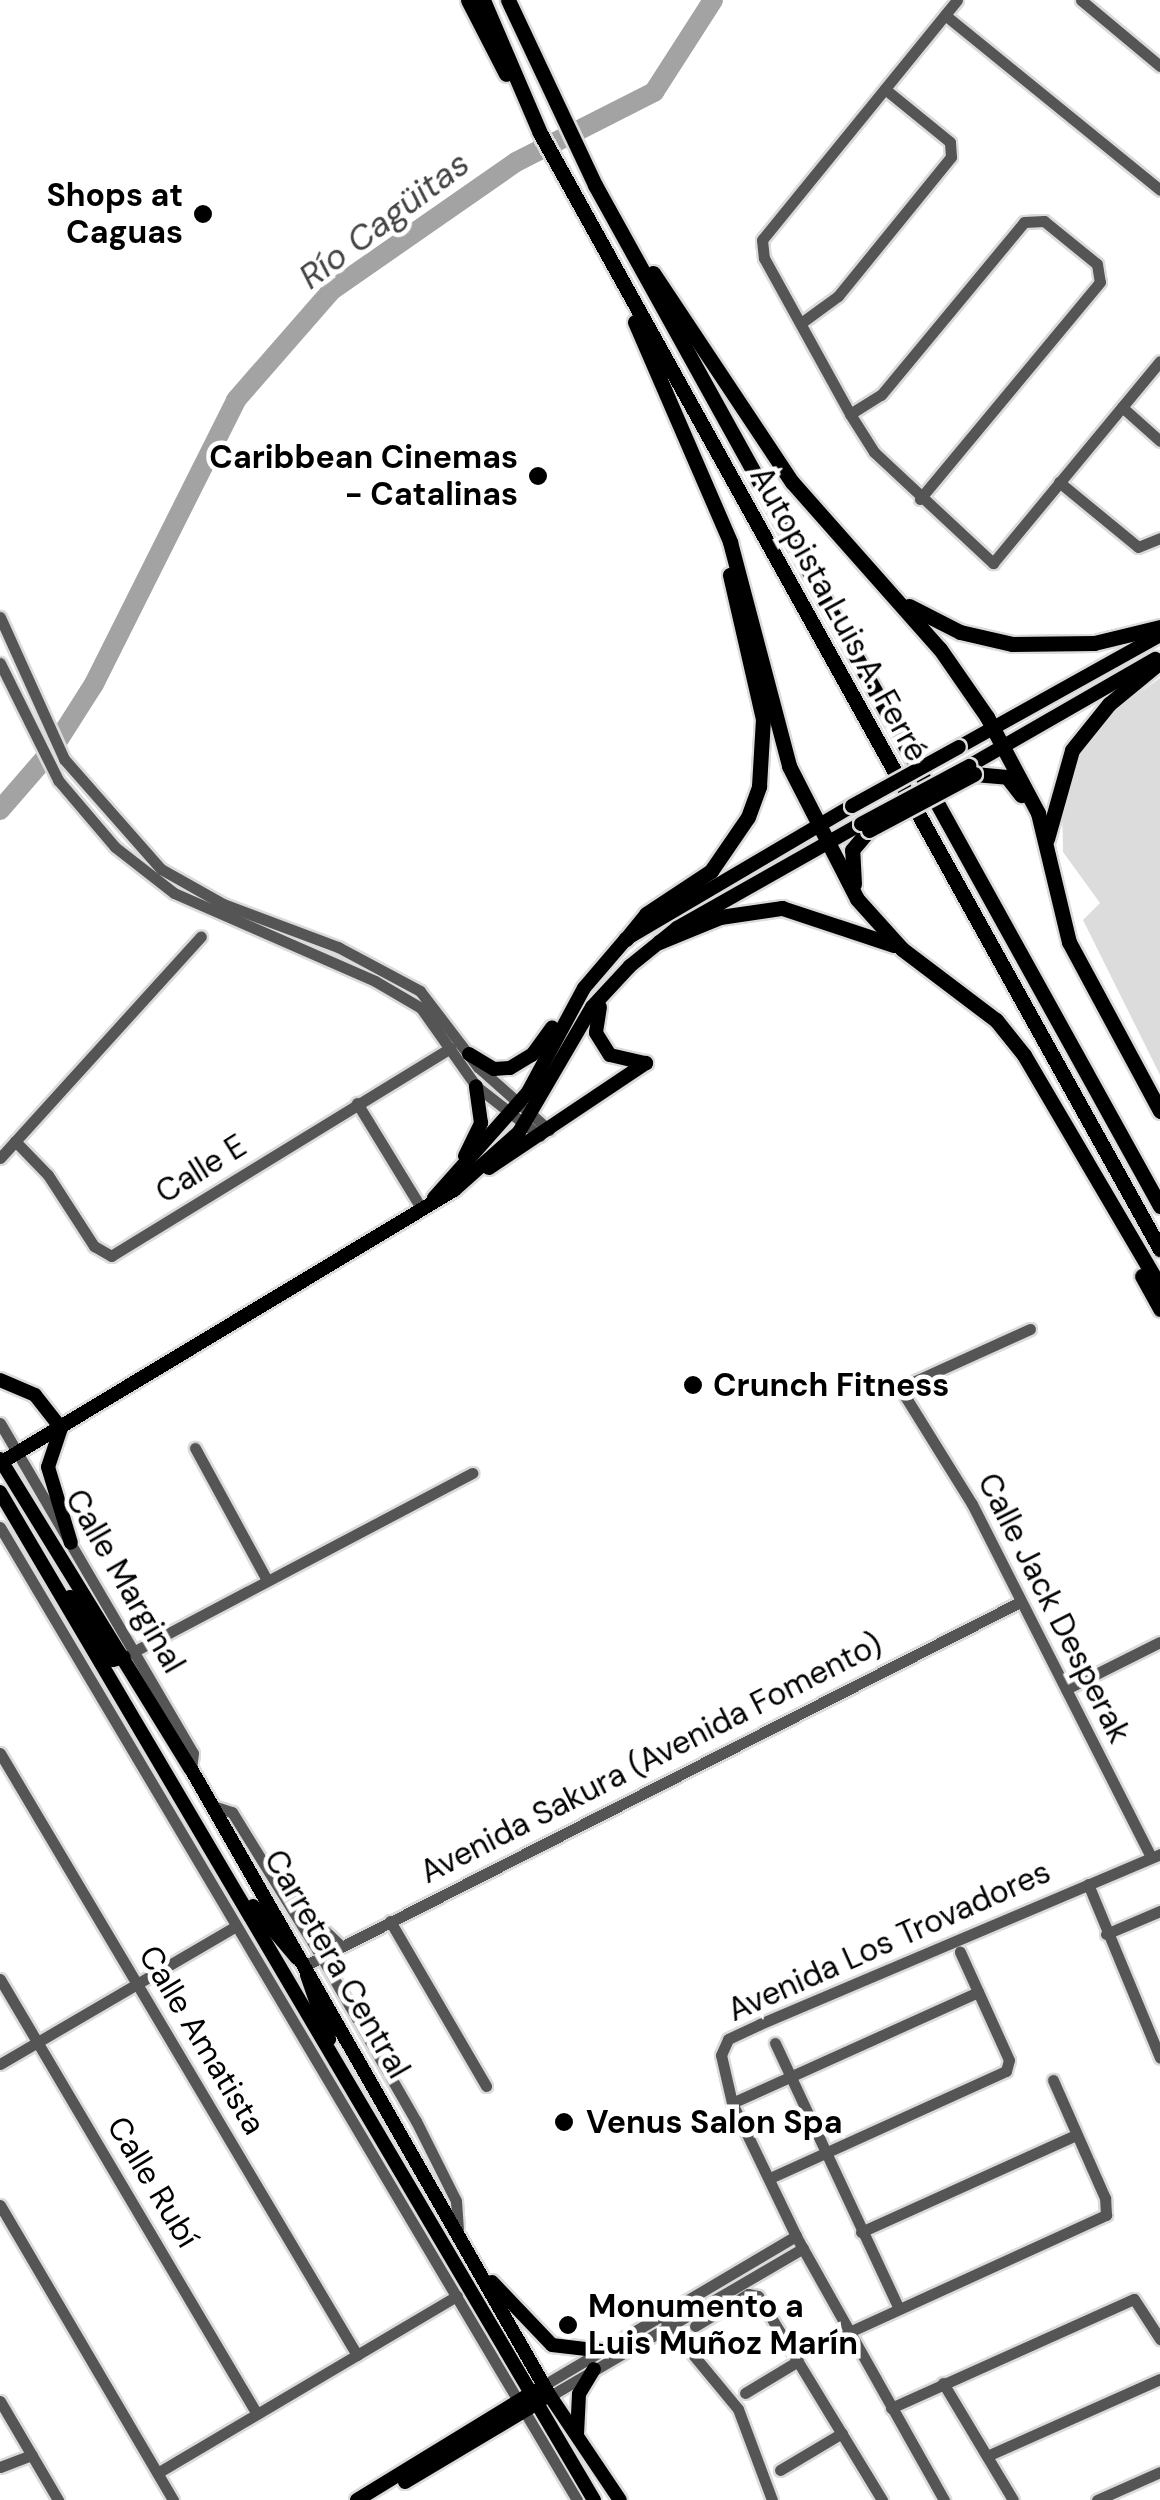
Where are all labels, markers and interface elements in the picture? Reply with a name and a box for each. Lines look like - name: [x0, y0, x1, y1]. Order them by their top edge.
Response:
- water label: Río Cagüitas: [291, 142, 477, 298]
- place label: Shops at Caguas: [46, 177, 183, 252]
- marker: Shops at Caguas: [192, 203, 214, 225]
- place label: Caribbean Cinemas - Catalinas: [209, 439, 518, 514]
- street label: Autopista Luis A. Ferré: [742, 460, 936, 768]
- marker: Caribbean Cinemas - Catalinas: [527, 465, 549, 487]
- street label: Calle E: [149, 1126, 253, 1212]
- place label: Crunch Fitness: [713, 1366, 949, 1404]
- marker: Crunch Fitness: [682, 1374, 704, 1396]
- street label: Calle Jack Desperak: [969, 1467, 1139, 1749]
- street label: Calle Marginal: [57, 1482, 193, 1680]
- street label: Avenida Sakura (Avenida Fomento): [414, 1624, 888, 1892]
- street label: Carretera Central: [256, 1843, 418, 2085]
- street label: Avenida Los Trovadores: [722, 1852, 1056, 2030]
- street label: Calle Amatista: [131, 1939, 273, 2141]
- place label: Venus Salon Spa: [586, 2103, 842, 2141]
- marker: Venus Salon Spa: [551, 2109, 577, 2135]
- street label: Calle Rubí: [99, 2110, 207, 2254]
- place label: Monumento a Luis Muñoz Marín: [588, 2288, 858, 2363]
- marker: Monumento a Luis Muñoz Marín: [557, 2314, 579, 2336]

